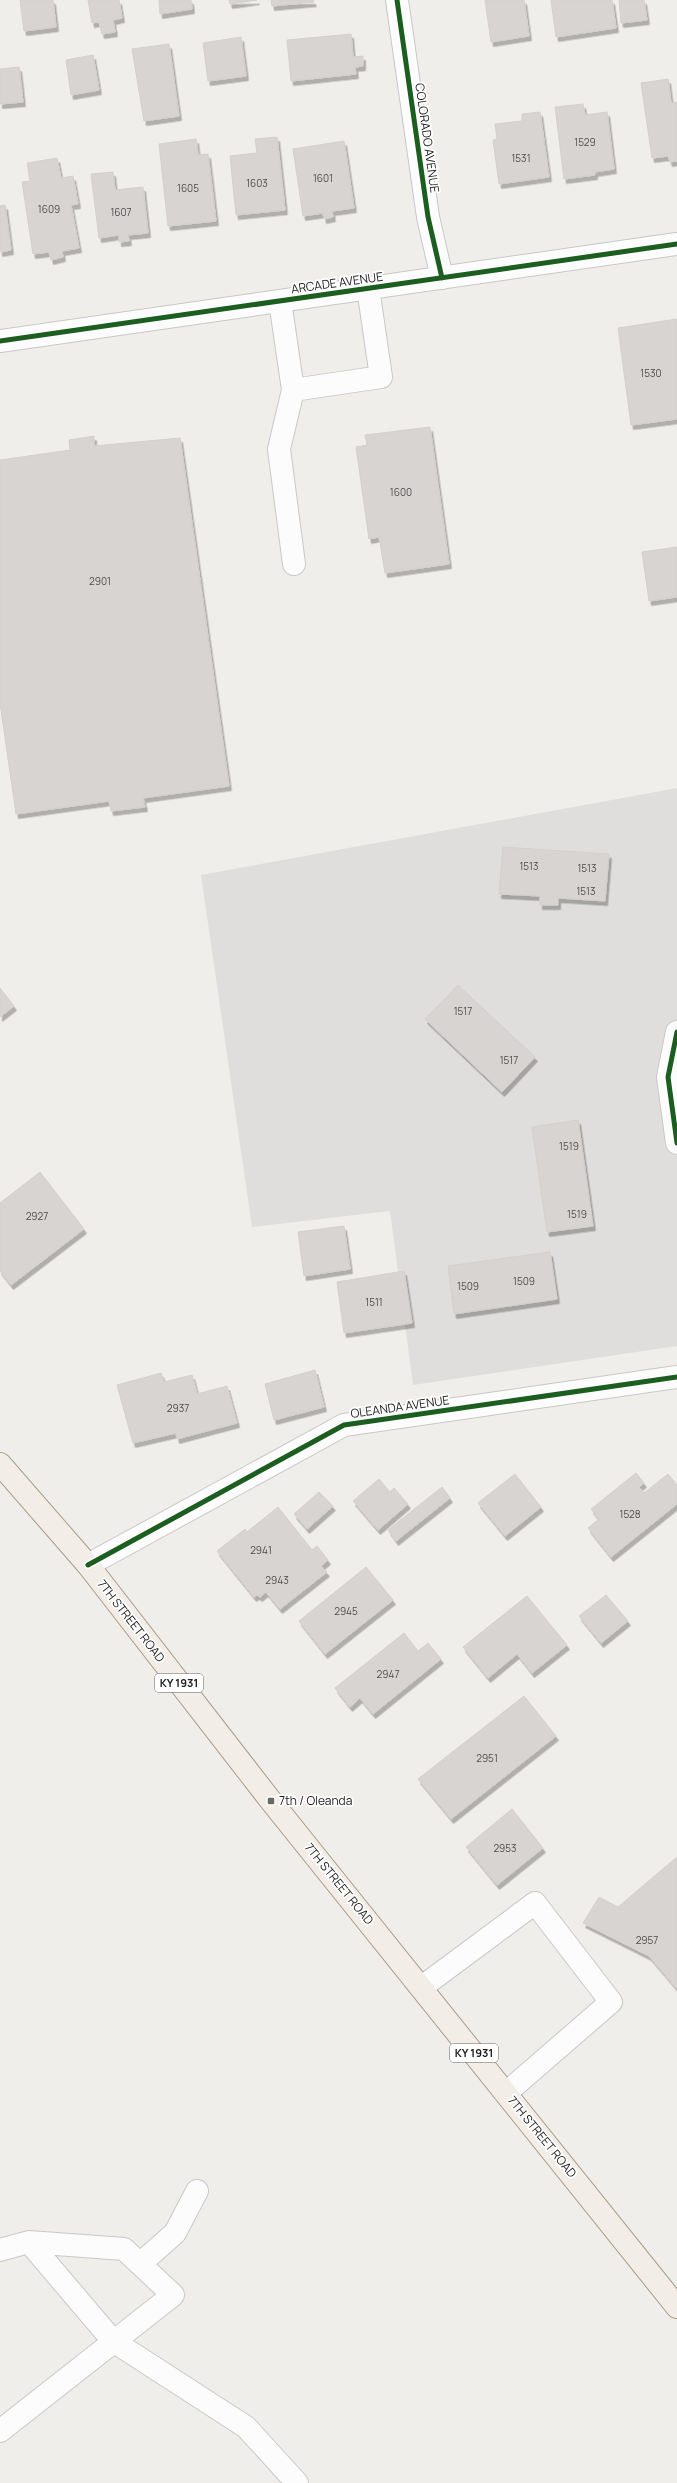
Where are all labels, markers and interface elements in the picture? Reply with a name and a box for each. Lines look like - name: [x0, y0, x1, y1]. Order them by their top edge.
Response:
- street label: COLORADO AVENUE: [411, 82, 444, 194]
- house number: 1529: [574, 135, 596, 149]
- house number: 1531: [511, 151, 531, 165]
- house number: 1601: [313, 171, 333, 185]
- house number: 1603: [246, 176, 268, 190]
- house number: 1605: [177, 181, 199, 195]
- house number: 1609: [38, 202, 60, 216]
- house number: 1607: [110, 205, 132, 219]
- street label: ARCADE AVENUE: [290, 268, 384, 297]
- house number: 1530: [640, 366, 662, 380]
- house number: 1600: [390, 485, 412, 499]
- house number: 2901: [89, 574, 111, 588]
- house number: 1513: [519, 859, 539, 873]
- house number: 1513: [577, 861, 597, 875]
- house number: 1513: [576, 884, 596, 898]
- house number: 1517: [454, 1004, 472, 1018]
- house number: 1517: [500, 1053, 518, 1067]
- house number: 1519: [559, 1139, 579, 1153]
- house number: 1519: [567, 1207, 587, 1221]
- house number: 2927: [26, 1209, 48, 1223]
- house number: 1509: [513, 1274, 535, 1288]
- house number: 1509: [457, 1279, 479, 1293]
- house number: 1511: [365, 1295, 383, 1309]
- street label: OLEANDA AVENUE: [349, 1391, 451, 1422]
- house number: 2937: [167, 1401, 189, 1415]
- house number: 1528: [620, 1507, 641, 1521]
- house number: 2941: [250, 1543, 272, 1557]
- house number: 2943: [265, 1573, 289, 1587]
- street label: 7TH STREET ROAD: [94, 1576, 169, 1666]
- house number: 2945: [334, 1604, 358, 1618]
- house number: 2947: [377, 1667, 399, 1681]
- road number: KY 1931: [155, 1674, 203, 1692]
- house number: 2951: [476, 1751, 498, 1765]
- place label: 7th / Oleanda: [279, 1792, 352, 1809]
- marker: 7th / Oleanda: [266, 1796, 276, 1806]
- street label: 7TH STREET ROAD: [301, 1839, 378, 1928]
- house number: 2953: [493, 1841, 517, 1855]
- house number: 2957: [636, 1933, 658, 1947]
- road number: KY 1931: [450, 2044, 498, 2062]
- street label: 7TH STREET ROAD: [504, 2092, 581, 2181]

